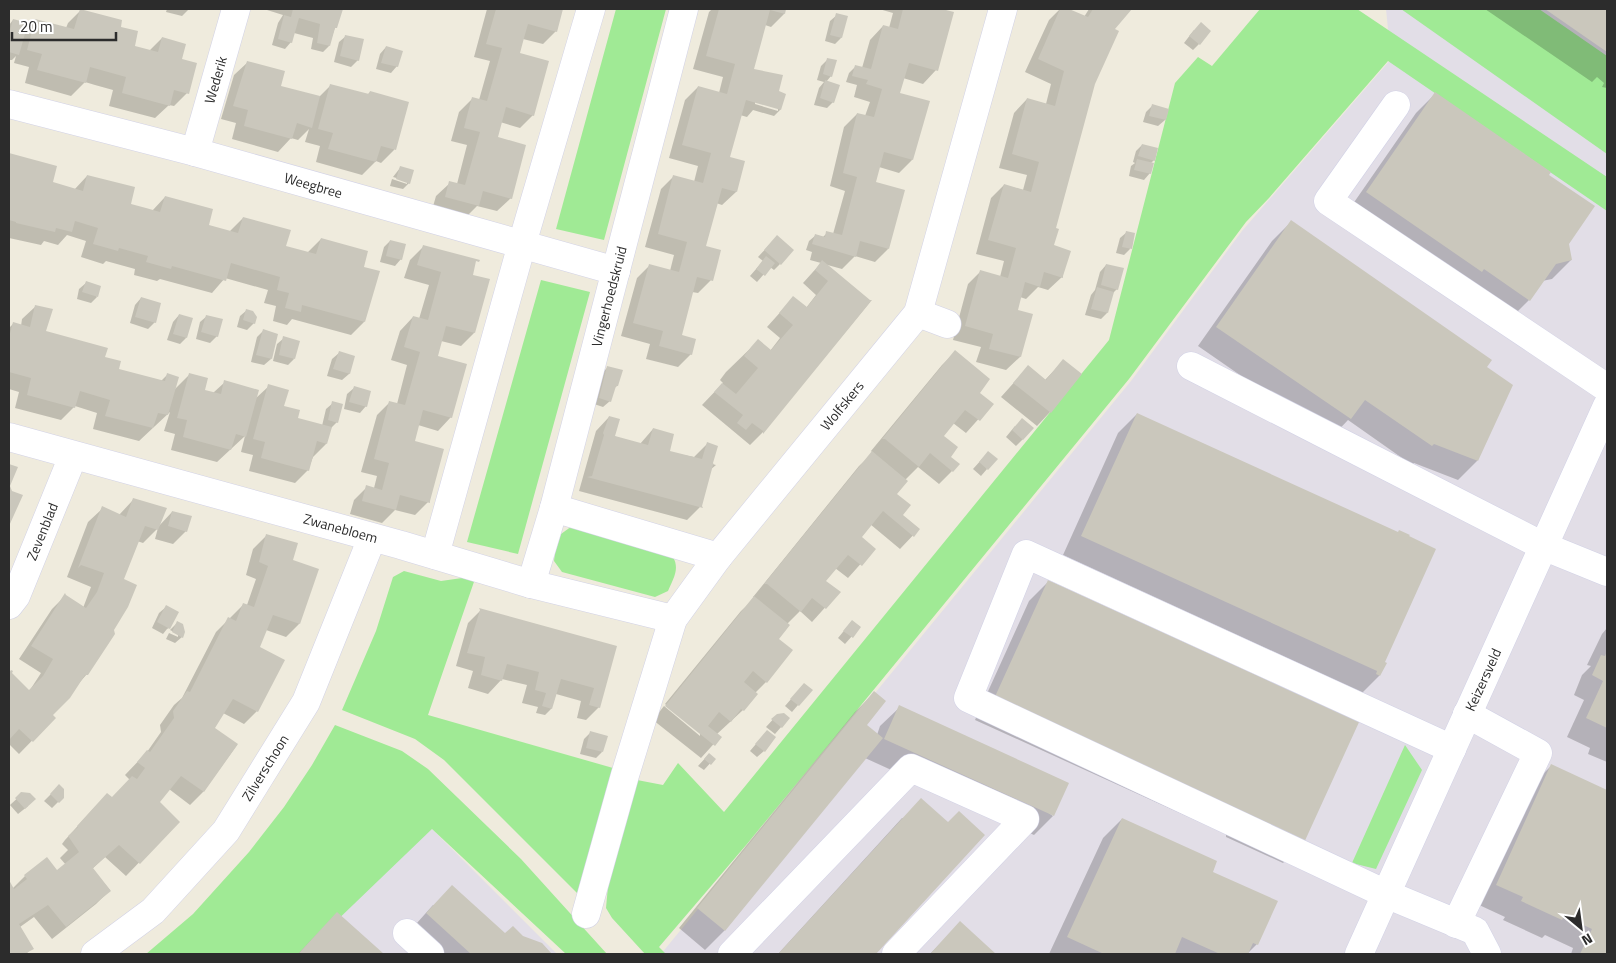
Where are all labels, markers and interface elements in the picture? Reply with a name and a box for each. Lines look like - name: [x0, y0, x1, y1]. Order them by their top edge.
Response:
- scale bar: [12, 10, 116, 42]
- text: 20 m: [20, 15, 53, 38]
- street label: Wederik: [198, 53, 232, 106]
- street label: Weegbree: [282, 167, 345, 203]
- street label: Vingerhoedskruid: [585, 244, 632, 349]
- street label: Wolfskers: [815, 376, 869, 435]
- street label: Zevenblad: [21, 499, 63, 563]
- street label: Zwanebloem: [301, 508, 380, 548]
- street label: Keizersveld: [1459, 645, 1506, 714]
- street label: Zilverschoon: [236, 730, 293, 805]
- north arrow: [1556, 903, 1606, 953]
- text: N: [1578, 928, 1597, 951]

